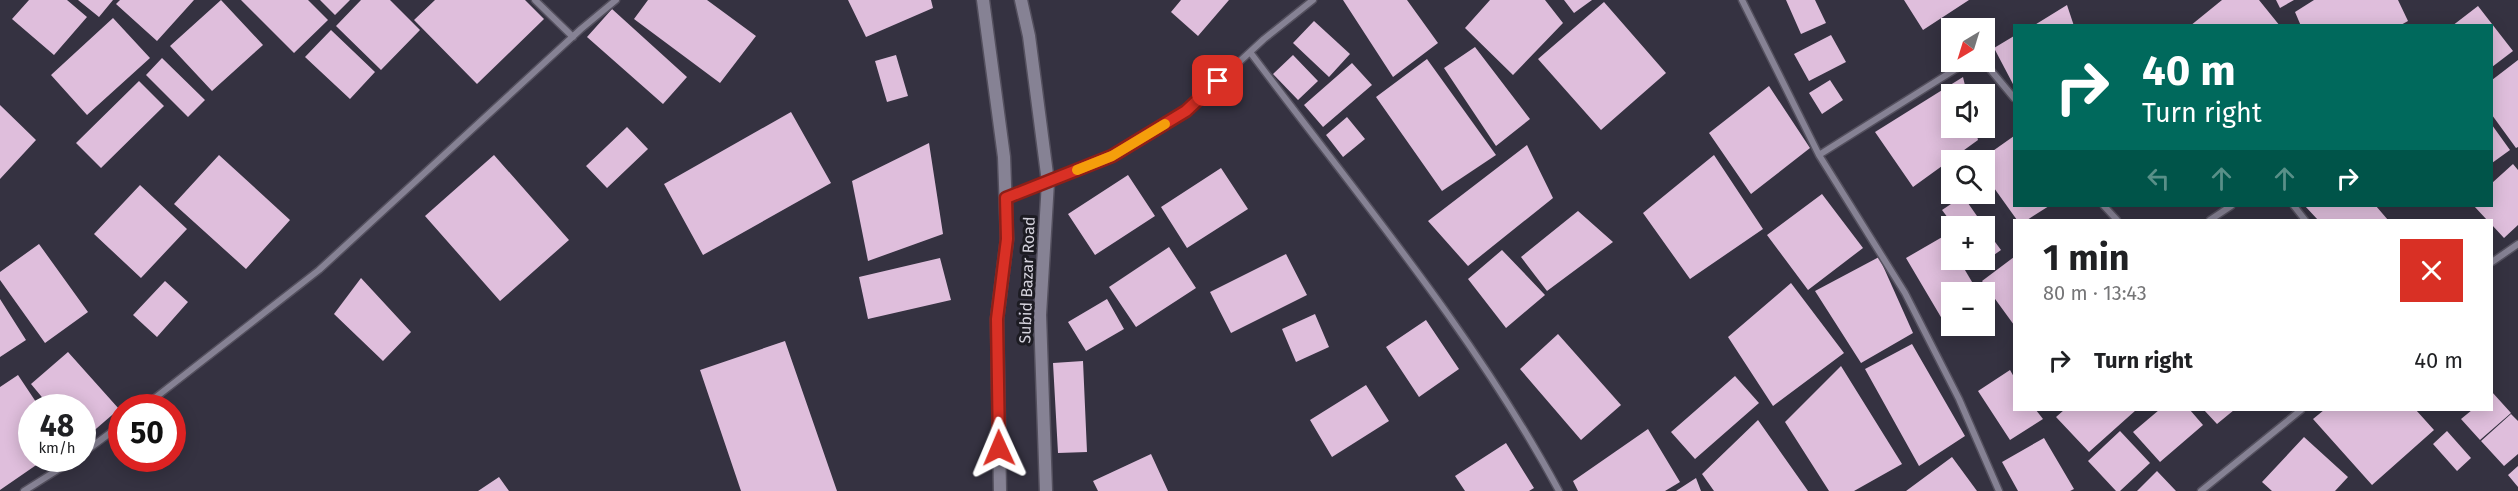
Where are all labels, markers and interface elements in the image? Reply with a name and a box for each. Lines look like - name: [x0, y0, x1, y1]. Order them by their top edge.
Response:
- north arrow: [1941, 18, 1995, 72]
- map controls: [1941, 18, 1995, 336]
- text: 40 m: [2142, 46, 2236, 96]
- icon: right: [2043, 48, 2121, 126]
- pin: [1192, 55, 1243, 106]
- icon: arrive: [1201, 64, 1234, 97]
- button: sound: [1941, 84, 1995, 138]
- text: Turn right: [2142, 97, 2262, 129]
- button: search: [1941, 150, 1995, 204]
- icon: left: [2142, 162, 2175, 195]
- icon: ahead: [2205, 162, 2238, 195]
- icon: ahead: [2268, 162, 2301, 195]
- icon: right: [2331, 162, 2364, 195]
- street label: Subid Bazar Road: [1015, 216, 1039, 344]
- button: +: [1941, 216, 1995, 270]
- text: 1 min: [2043, 236, 2130, 280]
- button: close: [2400, 239, 2463, 302]
- text: 80 m · 13:43: [2043, 281, 2147, 305]
- button: −: [1941, 282, 1995, 336]
- icon: right: [2043, 344, 2076, 377]
- text: Turn right: [2094, 347, 2193, 374]
- text: 40 m: [2414, 347, 2463, 374]
- speed limit sign: 50: [108, 394, 186, 472]
- text: 48: [40, 408, 74, 444]
- position arrow: [967, 416, 1031, 480]
- text: km/h: [38, 439, 76, 457]

